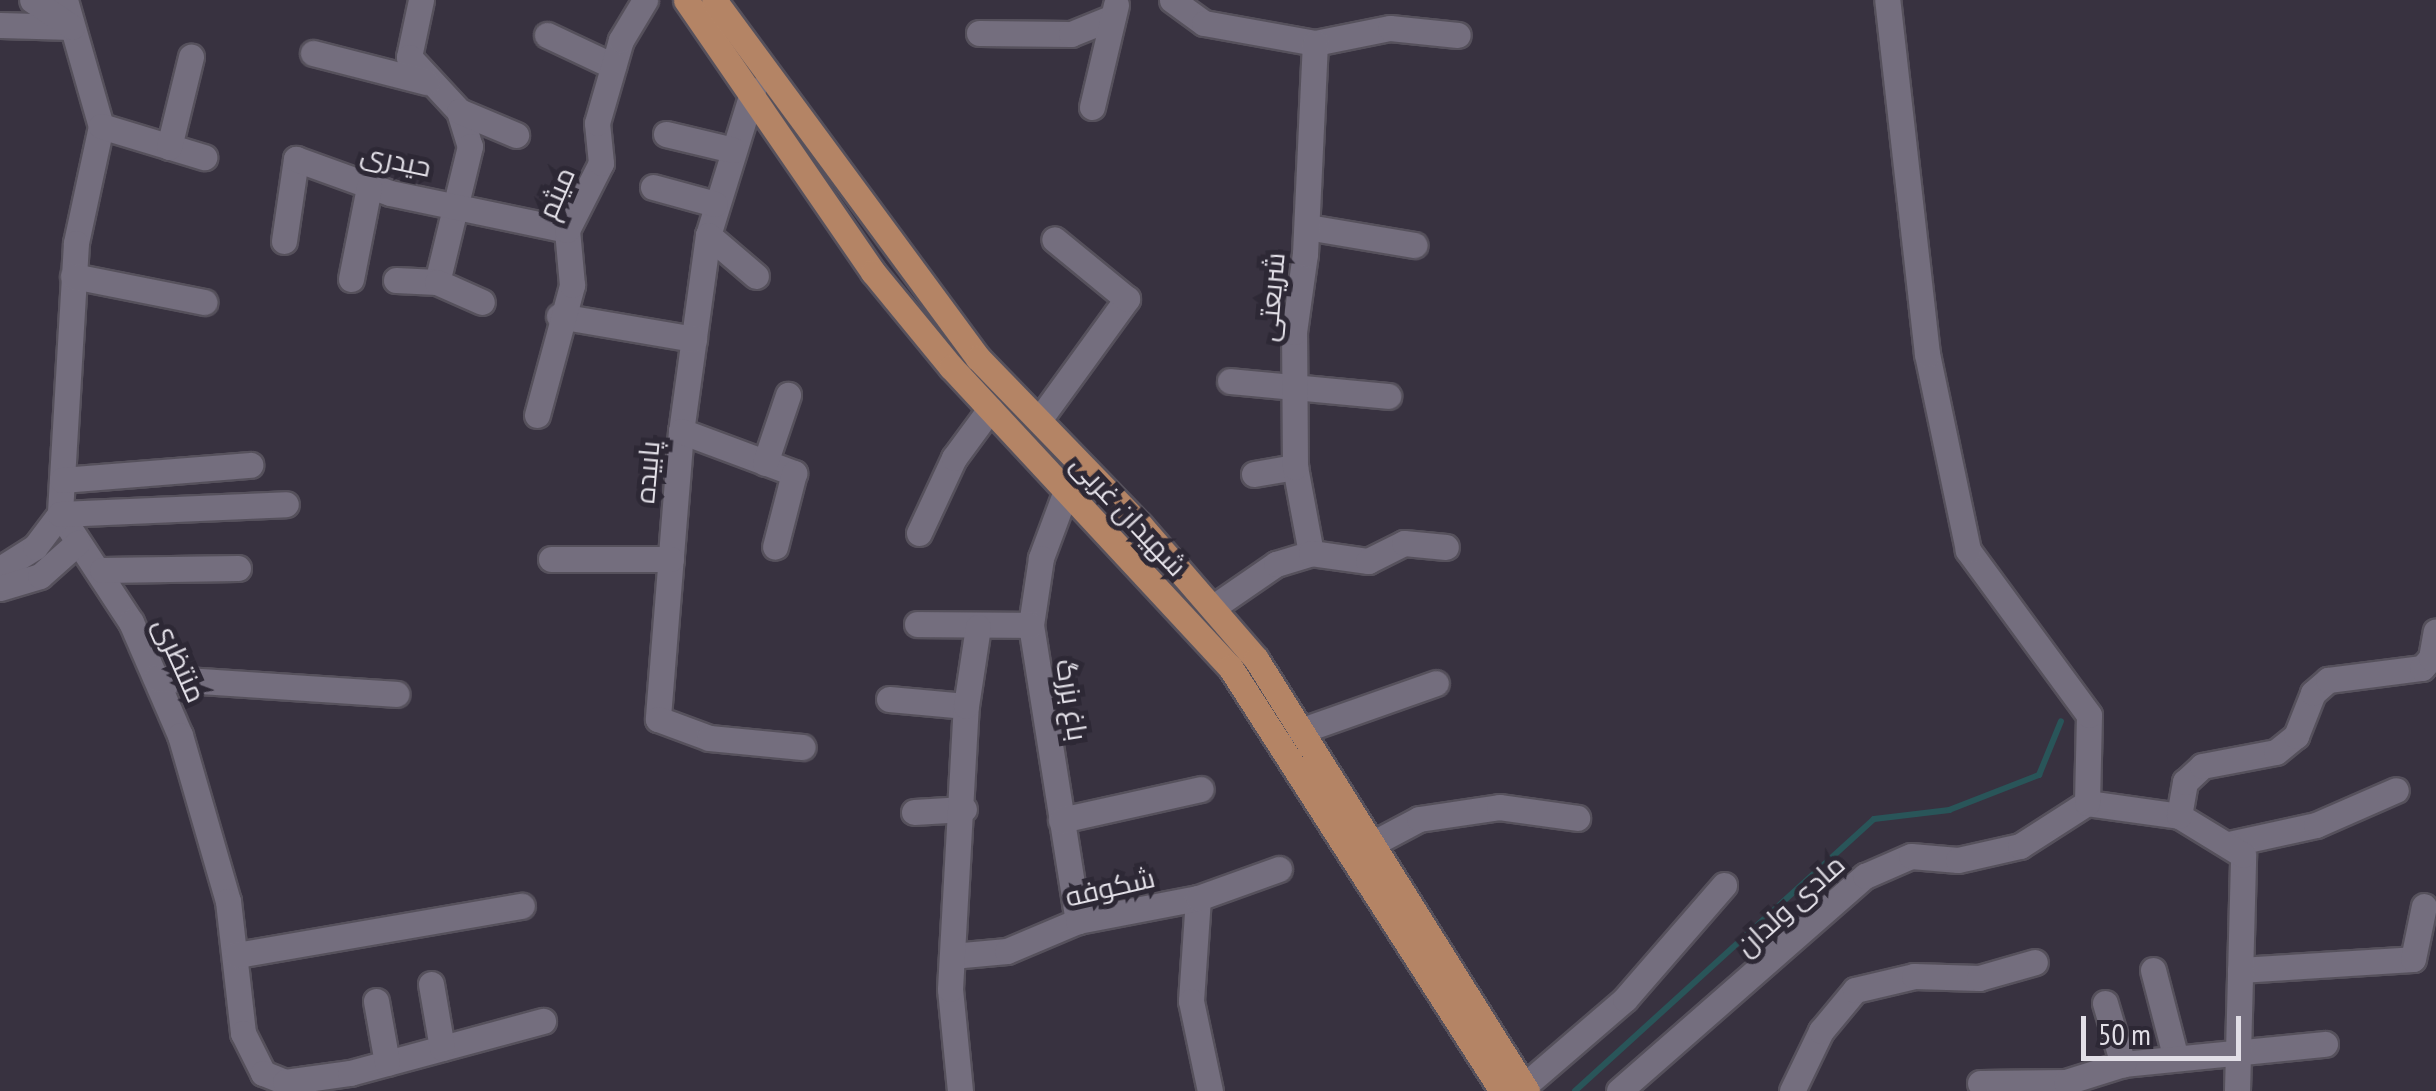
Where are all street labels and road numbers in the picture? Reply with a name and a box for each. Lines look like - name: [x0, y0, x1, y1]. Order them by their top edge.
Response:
- street label: حیدری: [358, 136, 434, 184]
- street label: میثم: [530, 162, 582, 224]
- street label: شریعتی: [1250, 251, 1292, 343]
- street label: پابیده: [628, 439, 666, 505]
- street label: شهیدان غربی: [1064, 447, 1194, 583]
- street label: منتظری: [147, 613, 213, 707]
- street label: باغ بزرگ: [1049, 657, 1095, 743]
- street label: مادی ولدان: [1729, 847, 1851, 963]
- street label: شکوفه: [1062, 860, 1158, 914]

